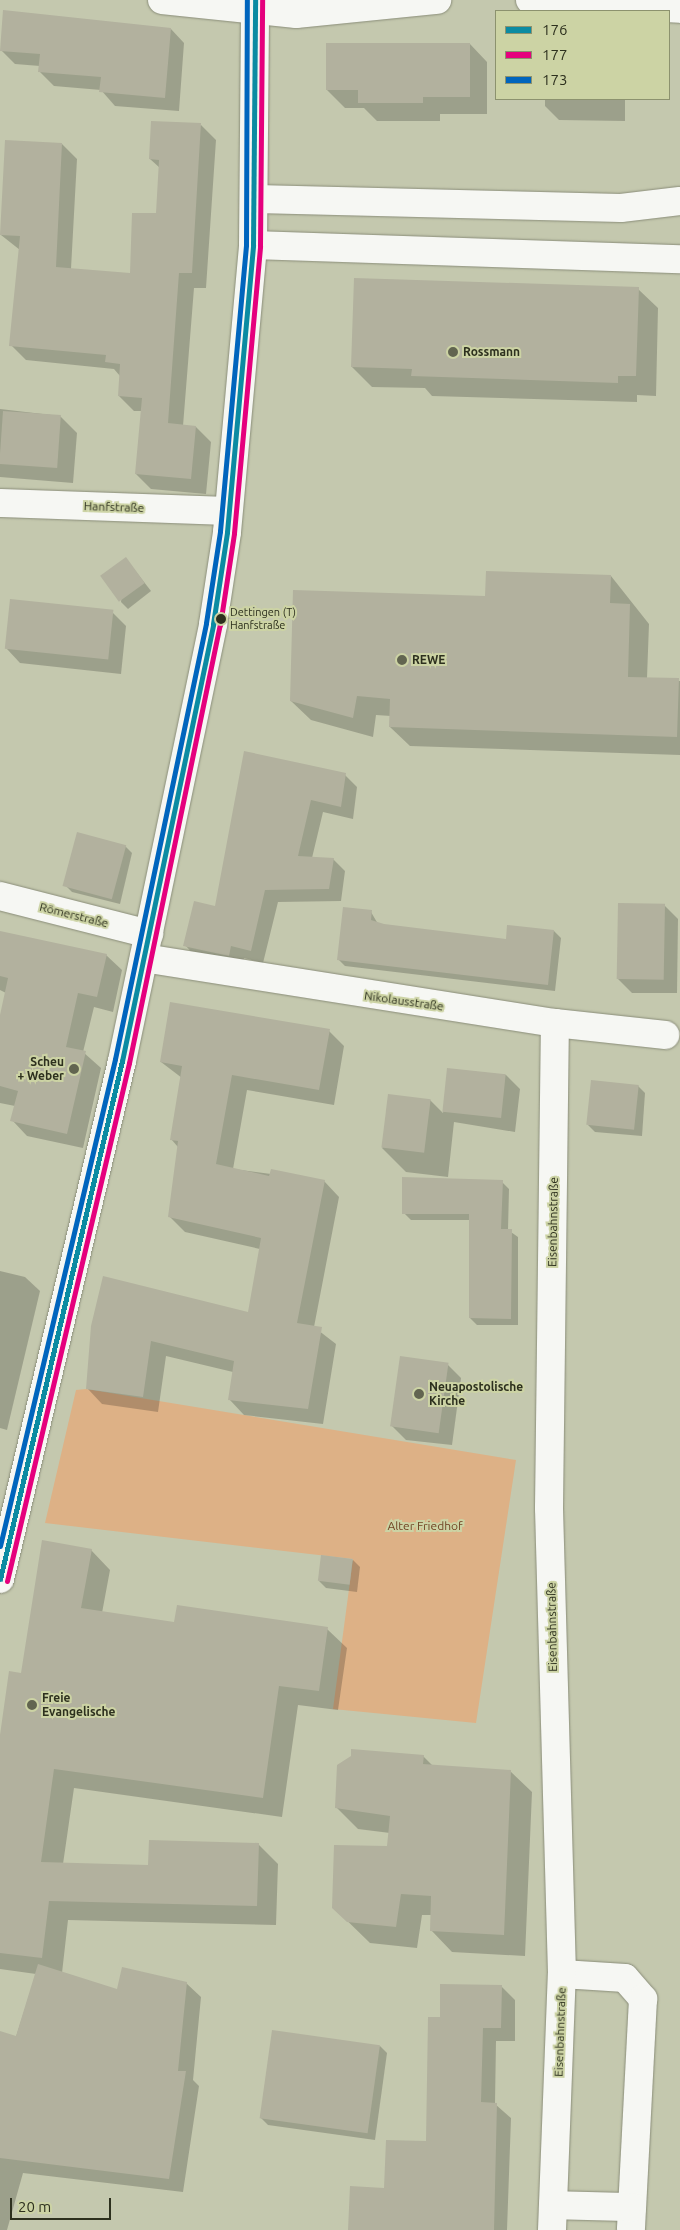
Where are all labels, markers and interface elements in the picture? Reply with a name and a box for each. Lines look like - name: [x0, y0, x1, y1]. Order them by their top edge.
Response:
- legend: [495, 10, 670, 100]
- text: 176: [542, 21, 567, 38]
- text: 177: [542, 46, 567, 63]
- text: 173: [542, 71, 567, 88]
- place label: Rossmann: [463, 345, 520, 359]
- marker: Rossmann: [447, 346, 459, 358]
- street label: Hanfstraße: [84, 499, 144, 515]
- place label: Dettingen (T) Hanfstraße: [230, 606, 296, 632]
- marker: Dettingen (T) Hanfstraße: [216, 614, 226, 624]
- place label: REWE: [412, 653, 445, 667]
- marker: REWE: [396, 654, 408, 666]
- street label: Römerstraße: [38, 899, 110, 931]
- street label: Nikolausstraße: [363, 988, 445, 1014]
- place label: Scheu + Weber: [17, 1055, 64, 1083]
- marker: Scheu + Weber: [68, 1063, 80, 1075]
- street label: Eisenbahnstraße: [545, 1177, 561, 1267]
- place label: Neuapostolische Kirche: [429, 1380, 523, 1408]
- marker: Neuapostolische Kirche: [413, 1388, 425, 1400]
- park label: Alter Friedhof: [387, 1519, 463, 1533]
- street label: Eisenbahnstraße: [544, 1582, 560, 1672]
- place label: Freie Evangelische: [42, 1691, 115, 1719]
- marker: Freie Evangelische: [26, 1699, 38, 1711]
- street label: Eisenbahnstraße: [551, 1987, 569, 2077]
- scale bar: [12, 2188, 114, 2220]
- text: 20 m: [18, 2198, 51, 2215]

